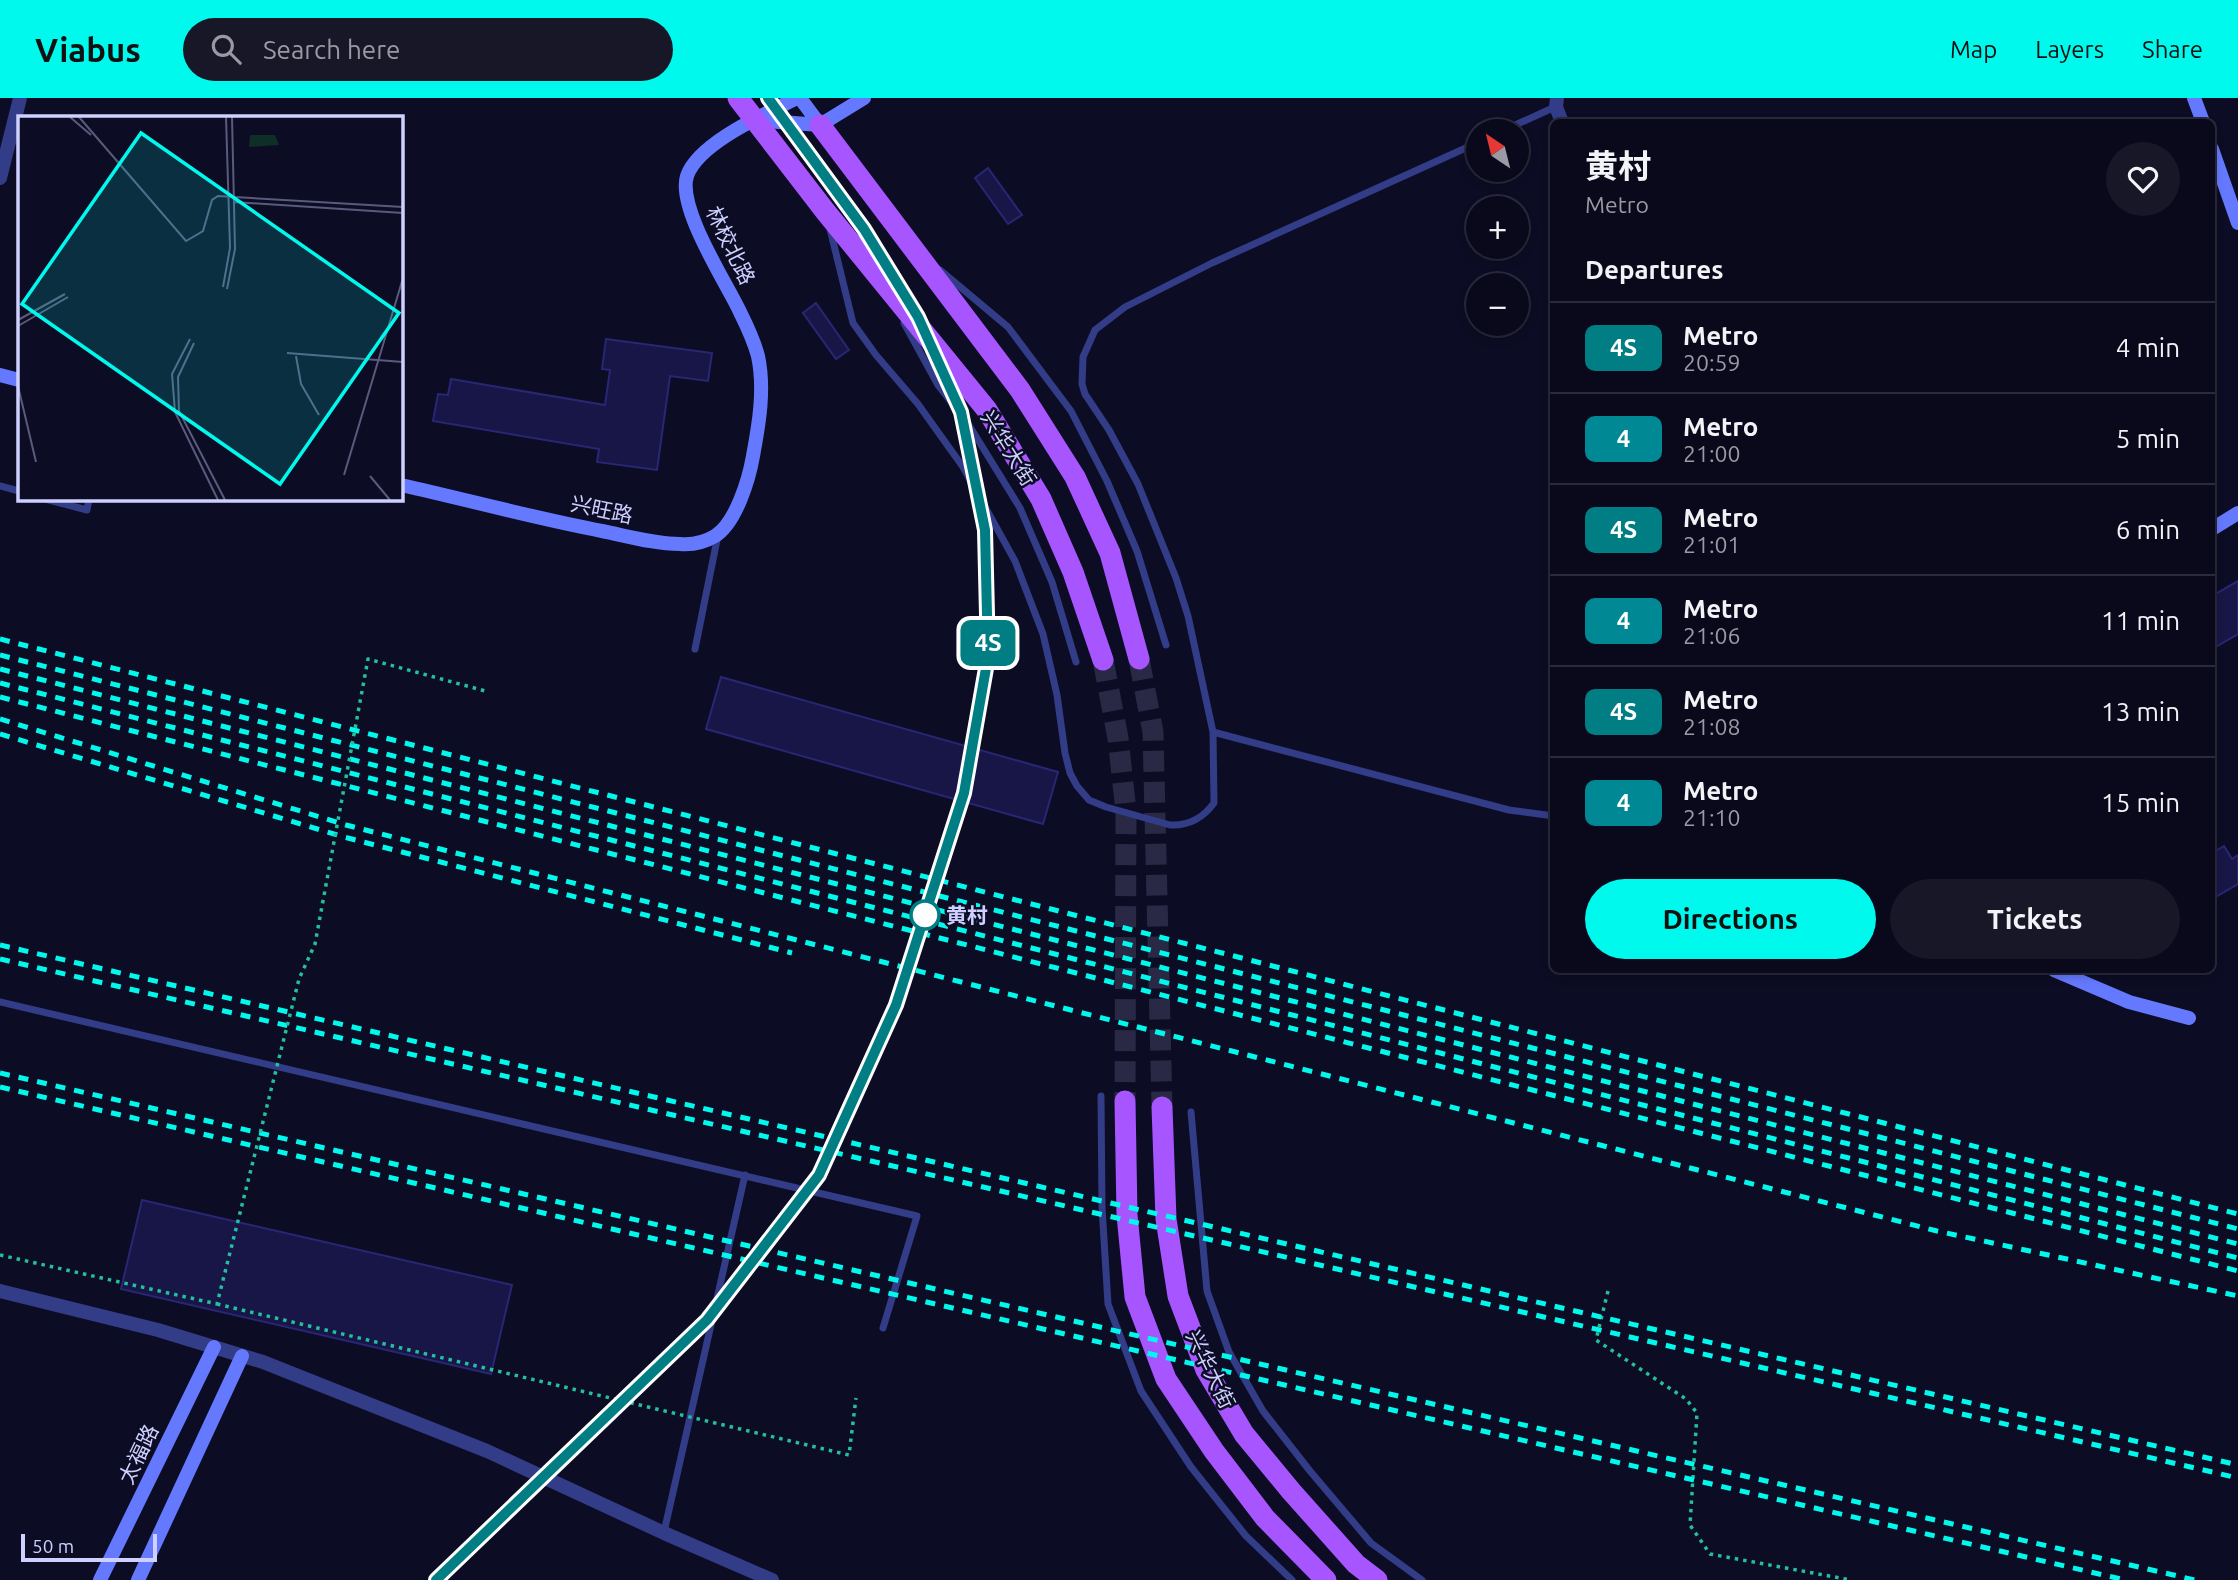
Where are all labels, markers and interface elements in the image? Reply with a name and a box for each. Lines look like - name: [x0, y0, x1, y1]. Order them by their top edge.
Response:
- search box: [183, 18, 673, 81]
- icon: search: [207, 30, 245, 68]
- text: Viabus: [35, 31, 141, 68]
- text: Search here: [263, 35, 400, 64]
- text: Map: [1950, 36, 1997, 63]
- text: Layers: [2035, 36, 2104, 63]
- text: Share: [2142, 36, 2203, 63]
- inset map: [18, 116, 402, 500]
- north arrow: [1466, 119, 1530, 182]
- map controls: [1466, 119, 1529, 336]
- button: heart: [2106, 142, 2180, 216]
- text: 黄村: [1585, 147, 1651, 184]
- text: Metro: [1585, 192, 1649, 217]
- button: +: [1466, 196, 1529, 259]
- street label: 林校北路: [702, 202, 760, 288]
- text: Departures: [1585, 255, 1723, 284]
- button: −: [1466, 273, 1529, 336]
- text: Metro: [1683, 321, 1758, 350]
- text: 4 min: [2116, 333, 2180, 362]
- text: 4S: [1610, 334, 1637, 361]
- text: 20:59: [1683, 350, 1741, 375]
- street label: 兴华大街: [977, 406, 1041, 490]
- text: Metro: [1683, 412, 1758, 441]
- text: 5 min: [2116, 424, 2180, 453]
- text: 4: [1617, 425, 1630, 452]
- text: 21:00: [1683, 441, 1741, 466]
- street label: 兴旺路: [569, 491, 635, 527]
- text: Metro: [1683, 503, 1758, 532]
- text: 6 min: [2116, 515, 2180, 544]
- text: 4S: [1610, 516, 1637, 543]
- text: 21:01: [1683, 532, 1741, 557]
- text: Metro: [1683, 594, 1758, 623]
- text: 11 min: [2101, 606, 2180, 635]
- text: 4: [1617, 607, 1630, 634]
- line badge: 4S: [956, 620, 1020, 666]
- text: 21:06: [1683, 623, 1741, 648]
- text: 4S: [974, 629, 1002, 656]
- text: Metro: [1683, 685, 1758, 714]
- text: 13 min: [2101, 697, 2180, 726]
- text: 4S: [1610, 698, 1637, 725]
- text: 21:08: [1683, 714, 1741, 739]
- text: Metro: [1683, 776, 1758, 805]
- text: 15 min: [2101, 788, 2180, 817]
- text: 4: [1617, 789, 1630, 816]
- text: 21:10: [1683, 805, 1741, 830]
- button: Directions: [1585, 879, 1876, 959]
- button: Tickets: [1890, 879, 2180, 959]
- marker: 黄村: [910, 900, 940, 930]
- place label: 黄村: [946, 903, 988, 927]
- street label: 兴华大街: [1182, 1326, 1240, 1412]
- street label: 太福路: [113, 1420, 163, 1488]
- scale bar: [21, 1531, 158, 1563]
- text: 50 m: [32, 1535, 74, 1557]

